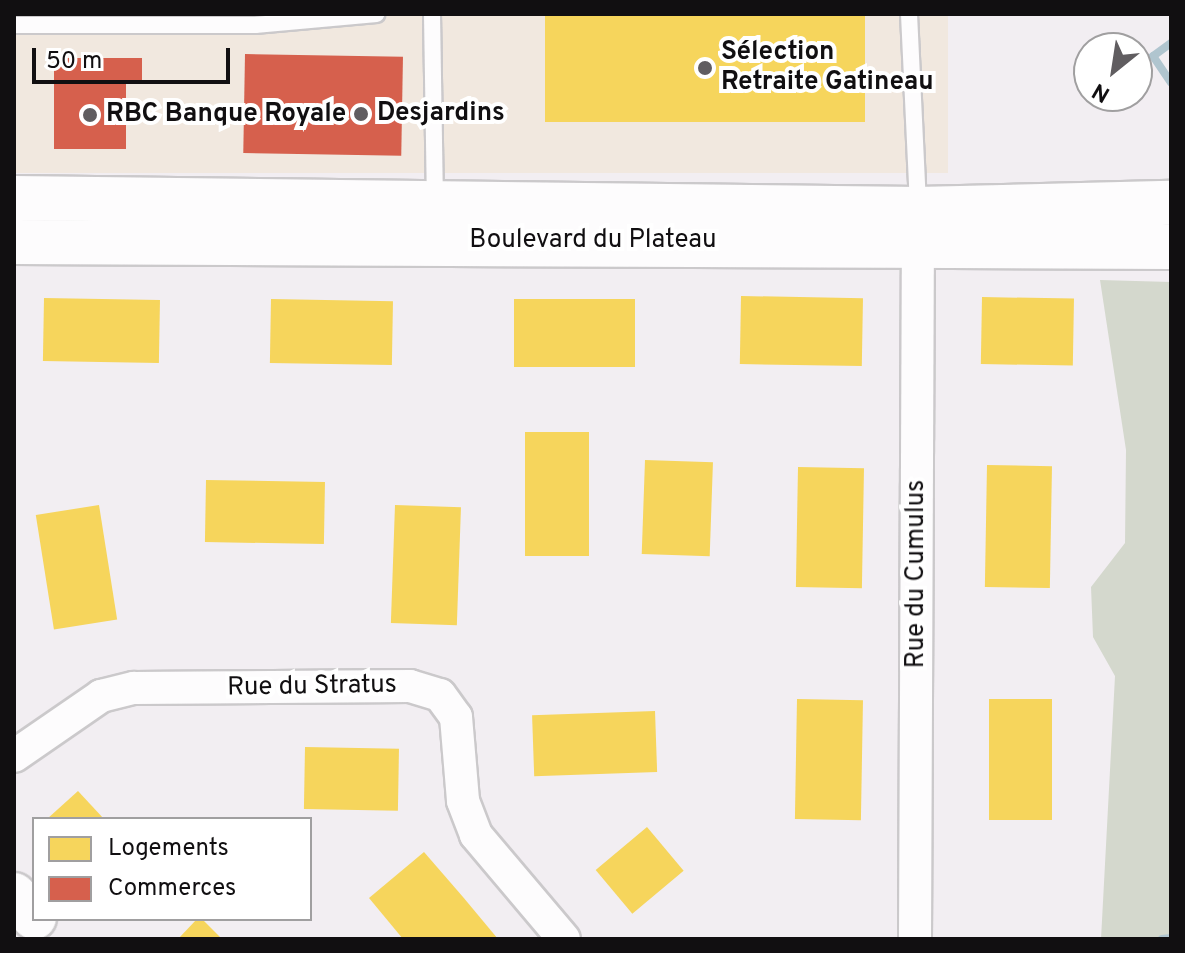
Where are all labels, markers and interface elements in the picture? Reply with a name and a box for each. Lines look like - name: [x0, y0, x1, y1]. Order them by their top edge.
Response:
- scale bar: [36, 32, 234, 82]
- north arrow: [1073, 32, 1153, 112]
- place label: Sélection Retraite Gatineau: [721, 37, 934, 98]
- text: 50 m: [46, 47, 102, 77]
- marker: Sélection Retraite Gatineau: [696, 59, 714, 77]
- text: N: [1088, 76, 1115, 107]
- place label: Desjardins: [377, 98, 505, 130]
- place label: RBC Banque Royale: [106, 99, 346, 131]
- marker: Desjardins: [352, 105, 370, 123]
- marker: RBC Banque Royale: [81, 106, 99, 124]
- street label: Boulevard du Plateau: [469, 225, 717, 257]
- street label: Rue du Cumulus: [901, 480, 933, 668]
- street label: Rue du Stratus: [227, 670, 397, 704]
- legend: [32, 817, 312, 921]
- text: Logements: [108, 834, 229, 864]
- text: Commerces: [108, 874, 236, 904]

